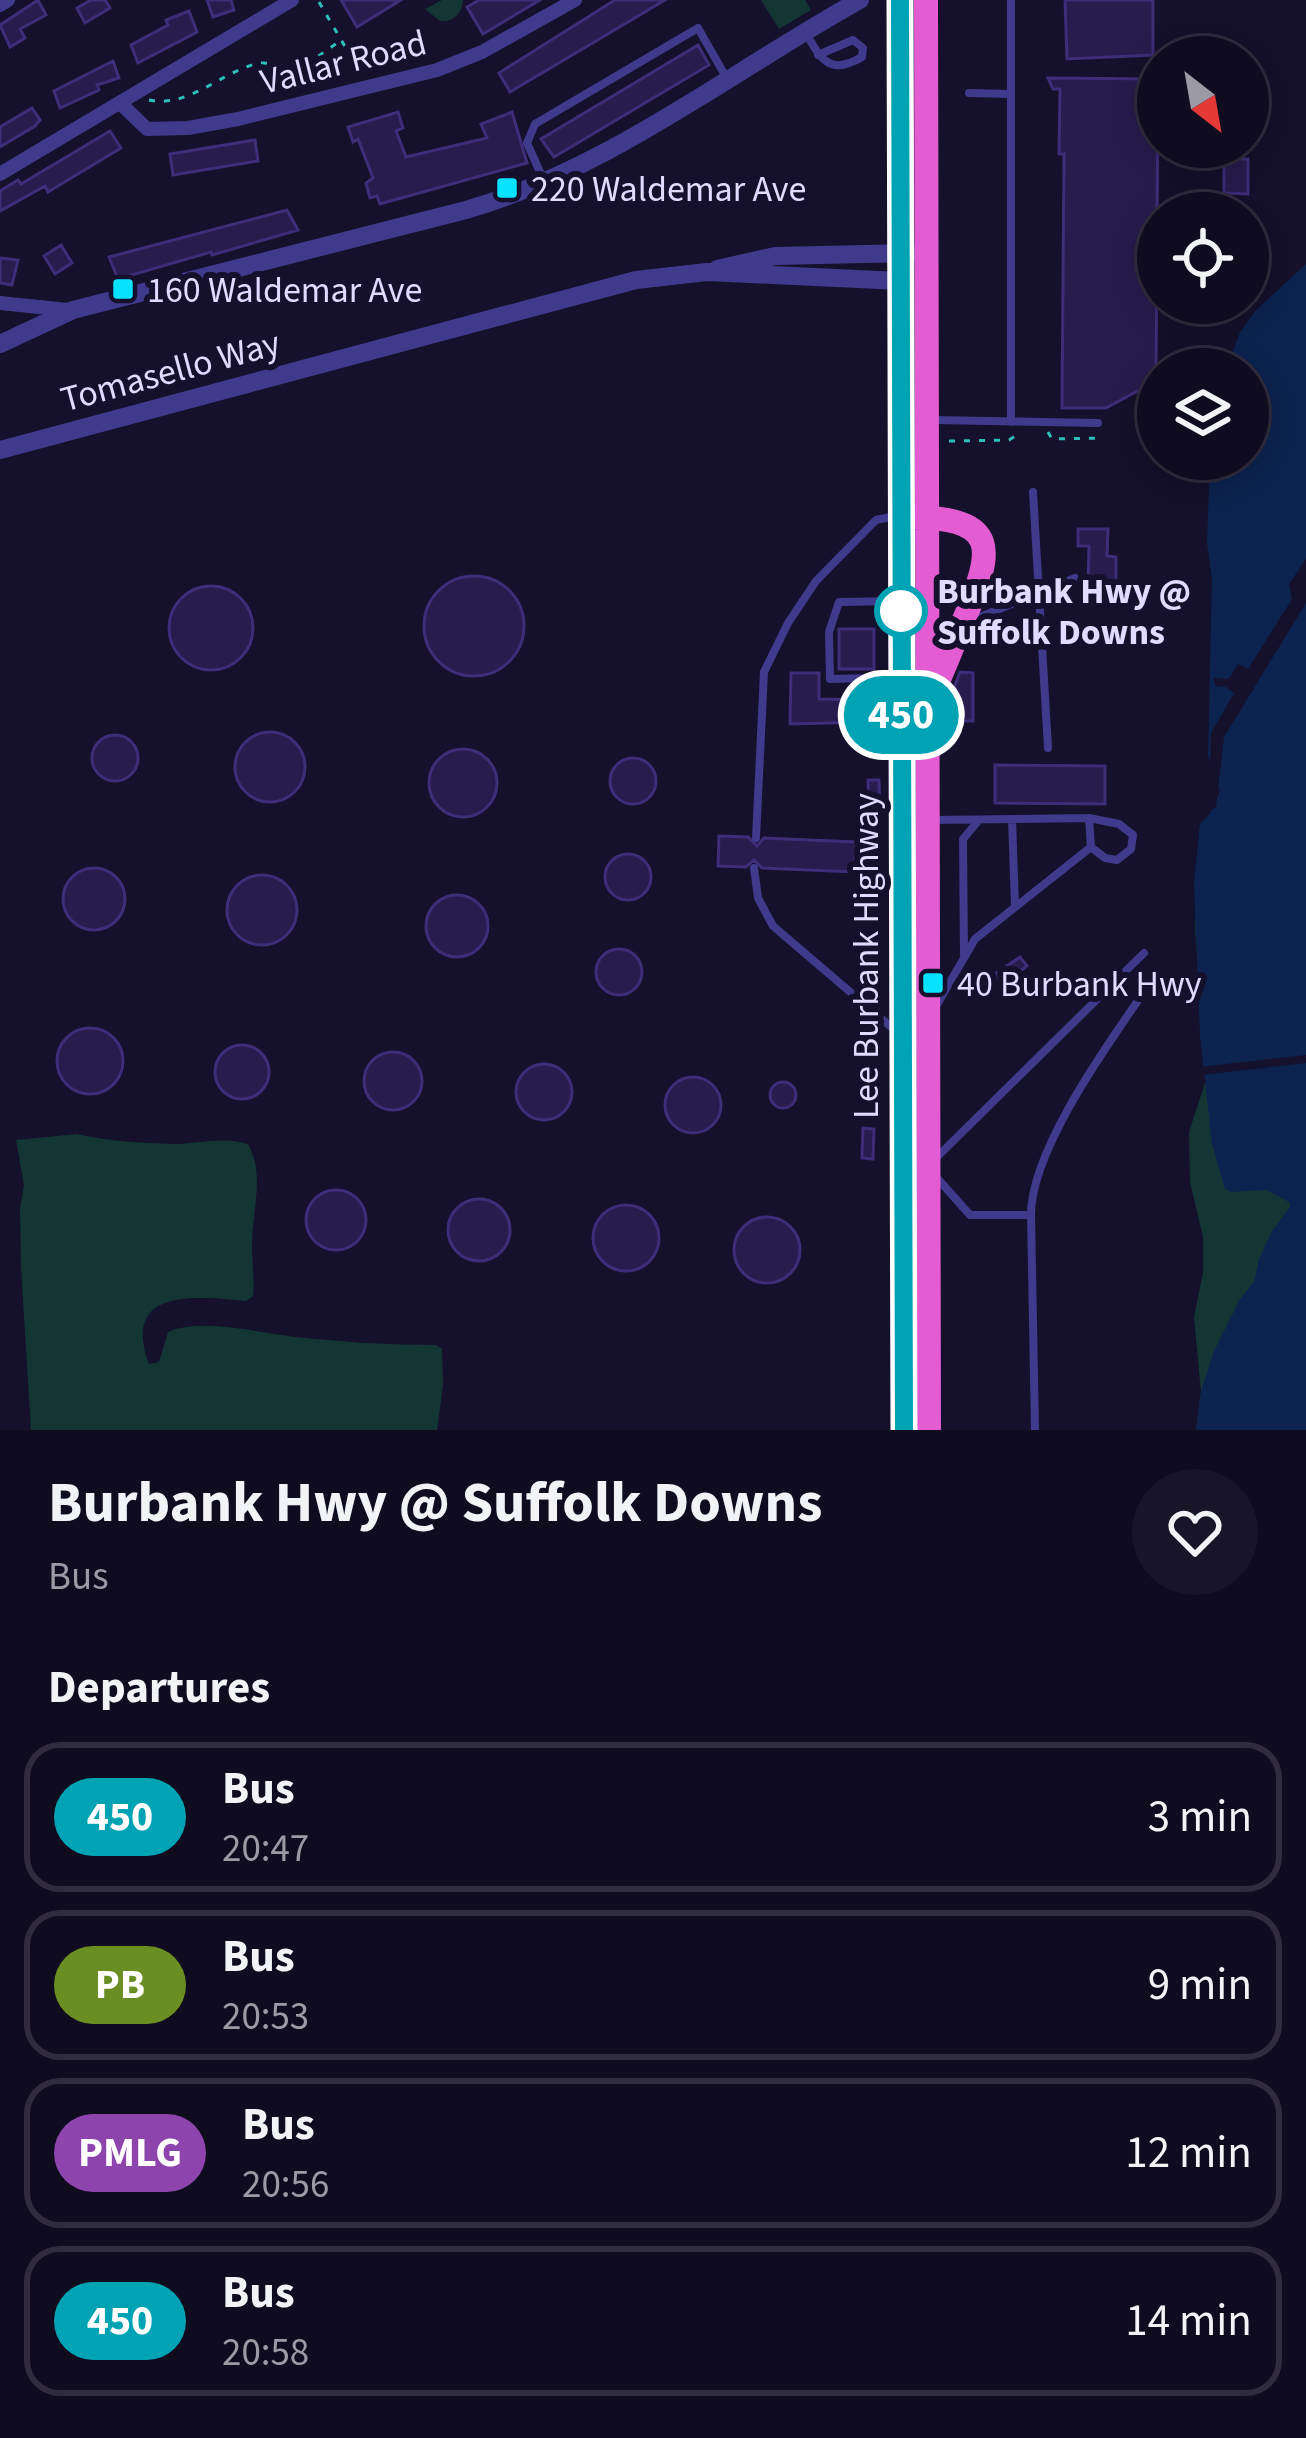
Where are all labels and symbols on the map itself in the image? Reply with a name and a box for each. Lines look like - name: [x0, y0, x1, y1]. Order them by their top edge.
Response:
- street label: Vallar Road: [255, 17, 432, 108]
- north arrow: [1137, 36, 1269, 168]
- place label: 220 Waldemar Ave: [531, 164, 806, 215]
- marker: 220 Waldemar Ave: [494, 175, 520, 201]
- place label: 160 Waldemar Ave: [147, 265, 422, 316]
- marker: 160 Waldemar Ave: [110, 276, 136, 302]
- street label: Tomasello Way: [55, 318, 286, 425]
- place label: Burbank Hwy @ Suffolk Downs: [937, 566, 1191, 658]
- marker: Burbank Hwy @ Suffolk Downs: [876, 586, 926, 636]
- line badge: 450: [832, 676, 970, 754]
- street label: Lee Burbank Highway: [841, 793, 892, 1119]
- place label: 40 Burbank Hwy: [957, 959, 1202, 1010]
- marker: 40 Burbank Hwy: [920, 970, 946, 996]

